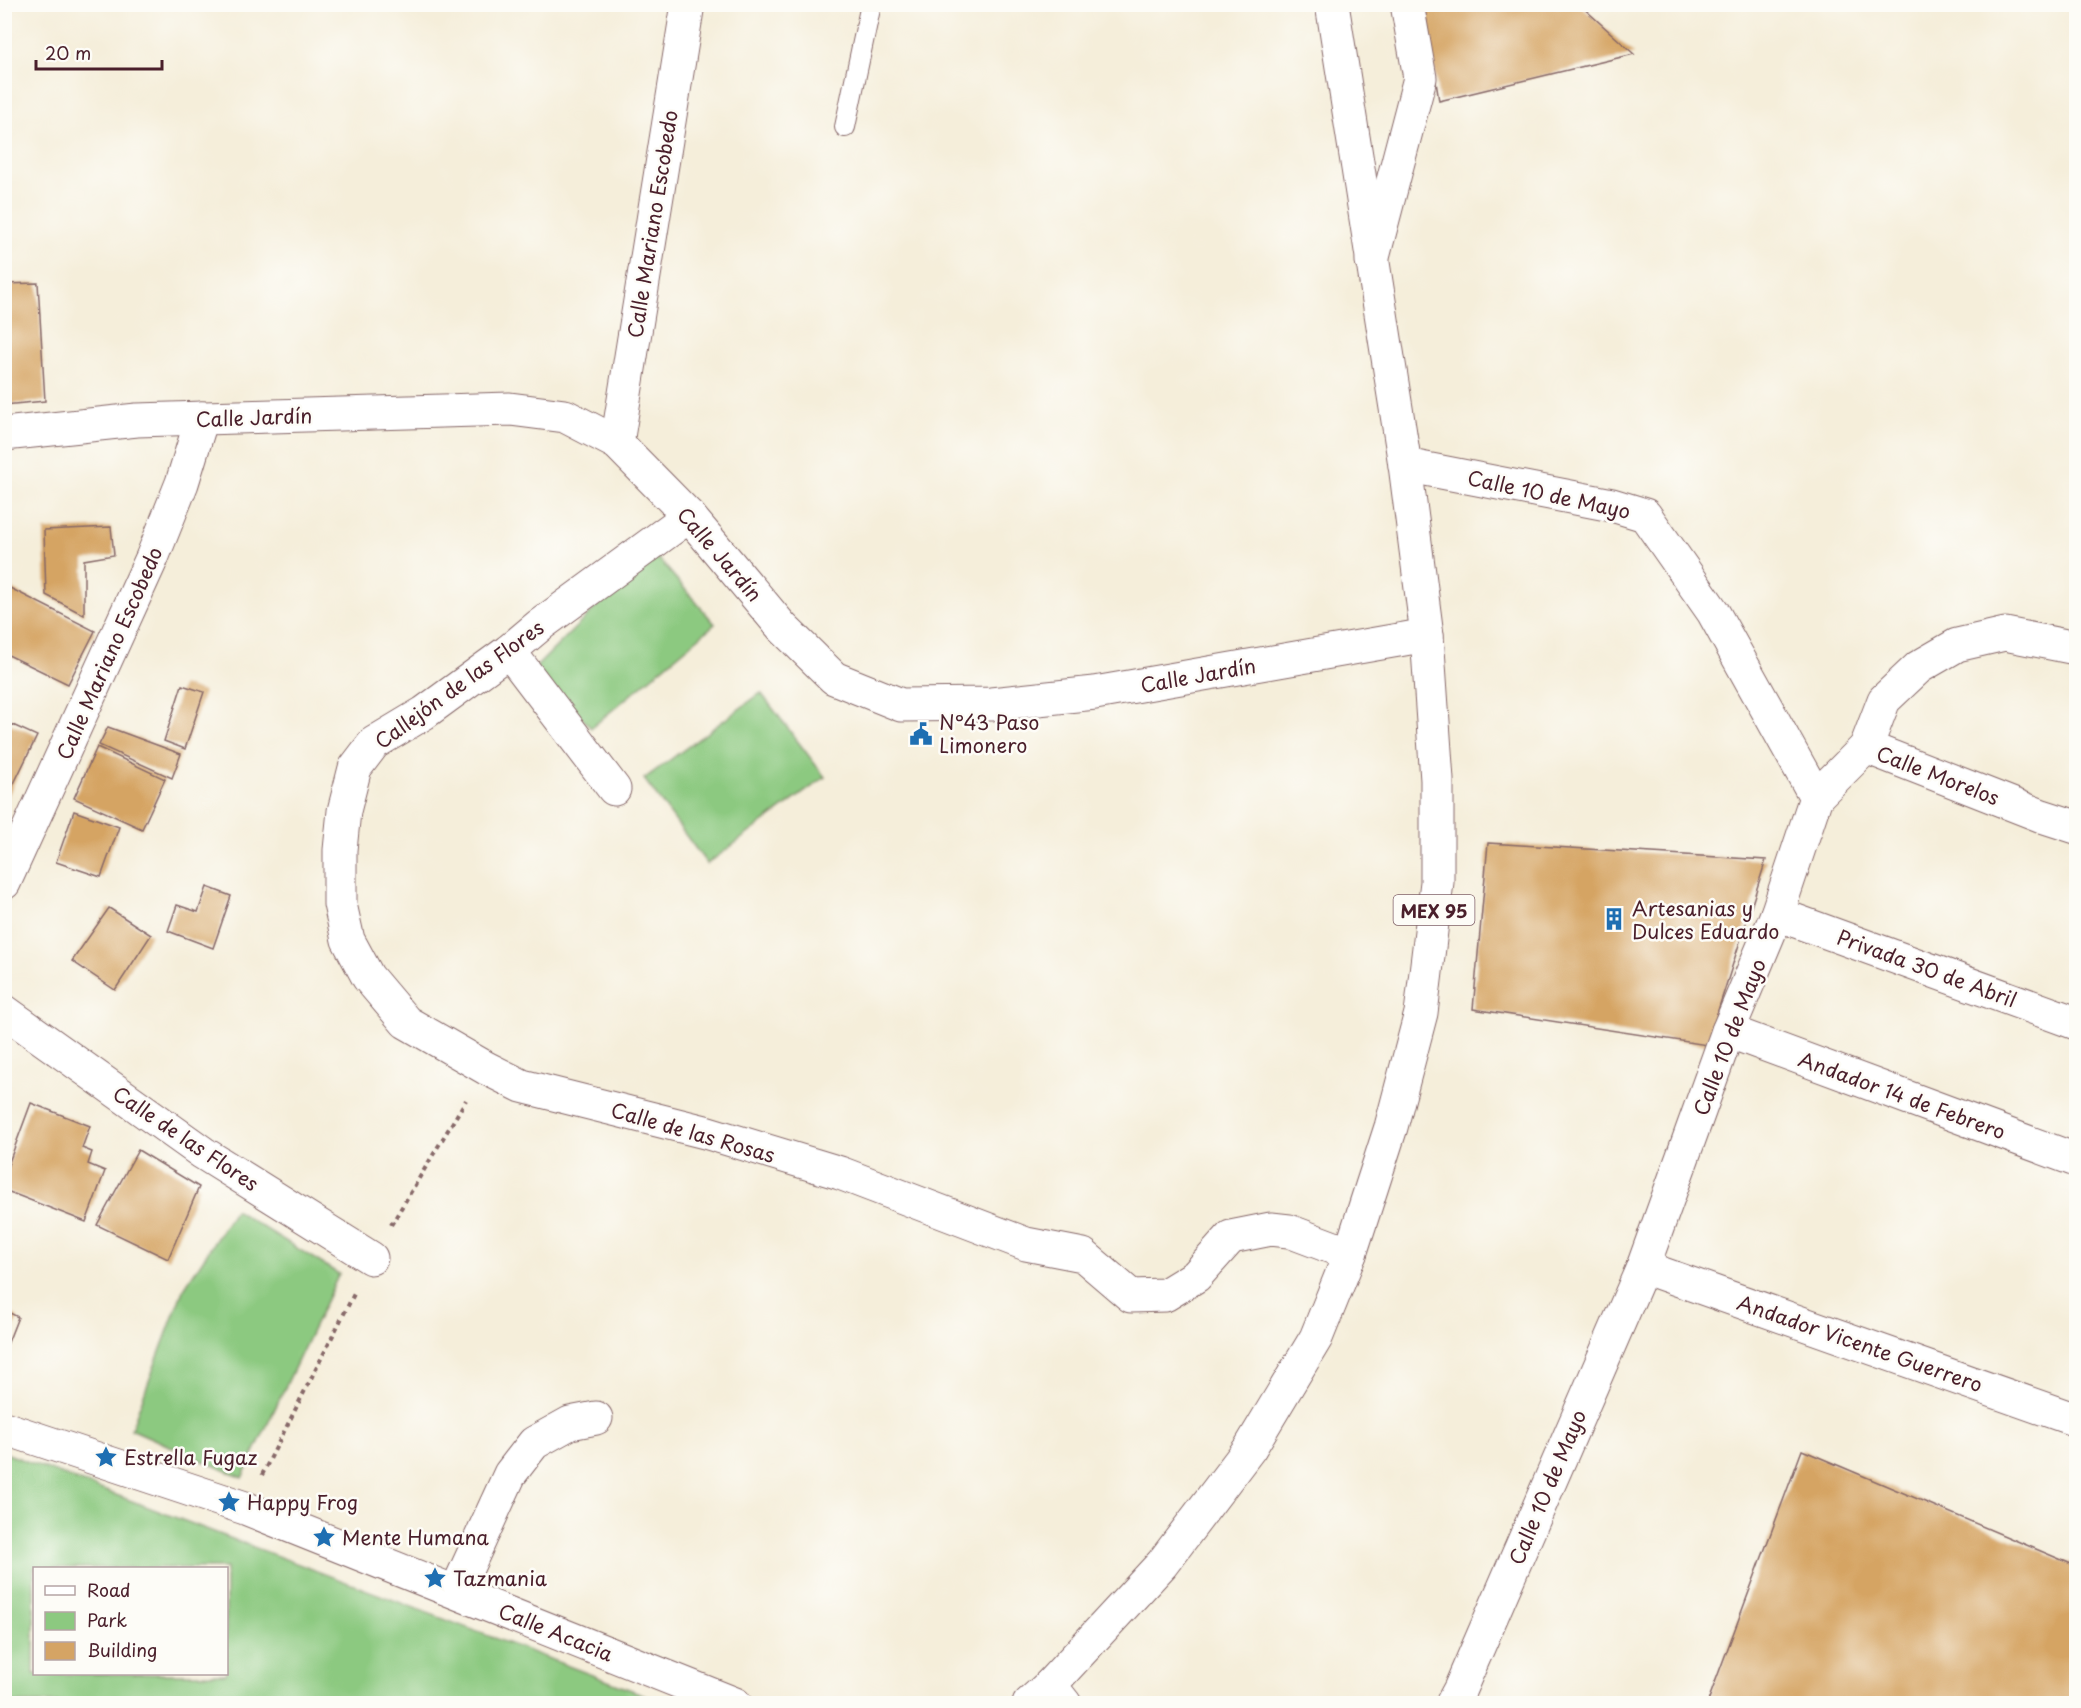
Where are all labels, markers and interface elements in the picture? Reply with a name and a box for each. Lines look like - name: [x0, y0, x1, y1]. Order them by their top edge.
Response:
- scale bar: [36, 33, 162, 71]
- text: 20 m: [45, 39, 91, 66]
- street label: Calle Mariano Escobedo: [619, 108, 685, 340]
- street label: Calle Jardín: [195, 400, 313, 434]
- street label: Calle 10 de Mayo: [1465, 462, 1633, 526]
- street label: Calle Jardín: [670, 500, 770, 608]
- street label: Calle Mariano Escobedo: [48, 542, 170, 764]
- street label: Callejón de las Flores: [368, 612, 550, 756]
- street label: Calle Jardín: [1138, 650, 1258, 700]
- place label: N°43 Paso Limonero: [939, 707, 1039, 760]
- public building icon: N°43 Paso Limonero: [908, 721, 934, 747]
- street label: Calle Morelos: [1872, 738, 2004, 812]
- place label: Artesanias y Dulces Eduardo: [1632, 893, 1779, 946]
- road number: MEX 95: [1394, 895, 1474, 925]
- building icon: Artesanias y Dulces Eduardo: [1601, 906, 1627, 932]
- street label: Privada 30 de Abril: [1833, 922, 2021, 1014]
- street label: Calle 10 de Mayo: [1685, 954, 1773, 1120]
- street label: Andador 14 de Febrero: [1794, 1044, 2010, 1146]
- street label: Calle de las Flores: [107, 1078, 265, 1198]
- street label: Calle de las Rosas: [608, 1094, 778, 1170]
- street label: Andador Vicente Guerrero: [1733, 1287, 1987, 1399]
- street label: Calle 10 de Mayo: [1501, 1405, 1593, 1569]
- place label: Estrella Fugaz: [124, 1442, 258, 1472]
- place icon: Estrella Fugaz: [93, 1444, 119, 1470]
- place label: Happy Frog: [247, 1487, 358, 1517]
- place icon: Happy Frog: [216, 1489, 242, 1515]
- place label: Mente Humana: [342, 1522, 489, 1552]
- place icon: Mente Humana: [311, 1524, 337, 1550]
- place label: Tazmania: [453, 1563, 548, 1593]
- place icon: Tazmania: [422, 1565, 448, 1591]
- legend: [33, 1567, 228, 1675]
- text: Road: [87, 1576, 131, 1603]
- street label: Calle Acacia: [494, 1595, 619, 1669]
- text: Park: [87, 1606, 127, 1633]
- text: Building: [87, 1636, 157, 1663]

